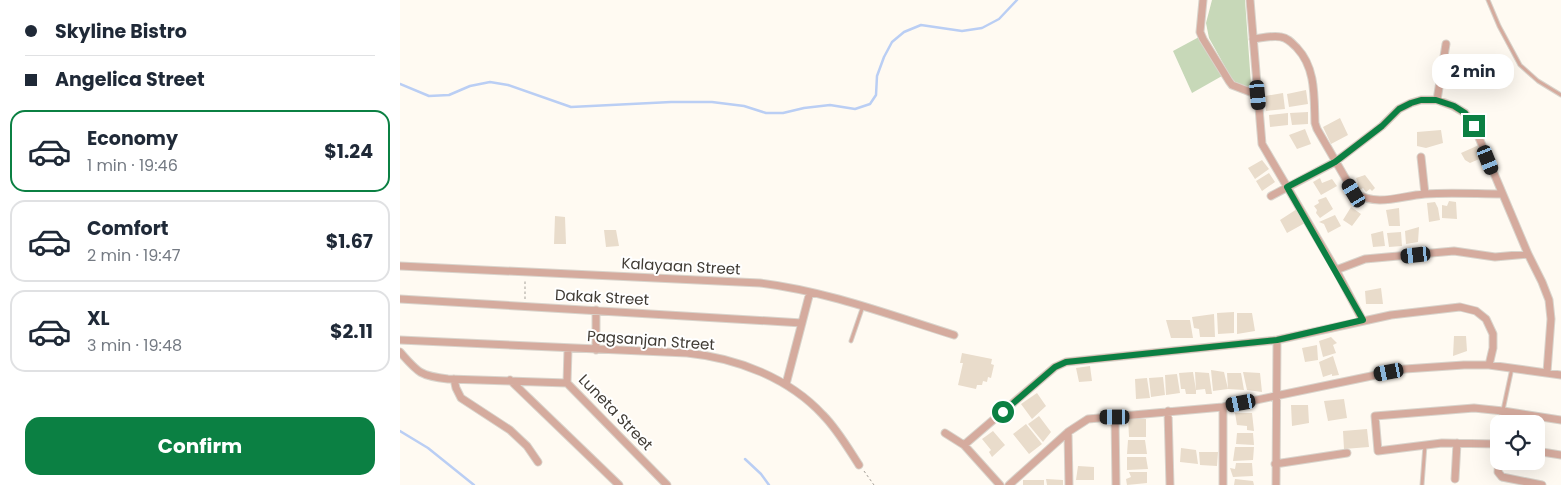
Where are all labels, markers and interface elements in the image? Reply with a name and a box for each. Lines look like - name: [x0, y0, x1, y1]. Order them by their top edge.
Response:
- text: Skyline Bistro: [55, 18, 187, 45]
- callout: 2 min: [1433, 54, 1515, 88]
- text: 2 min: [1451, 60, 1495, 83]
- text: Angelica Street: [55, 66, 205, 93]
- car: [1249, 79, 1266, 111]
- route end: [1463, 115, 1485, 137]
- text: Economy: [87, 125, 178, 152]
- icon: car: [27, 129, 72, 174]
- text: $1.24: [324, 138, 373, 165]
- car: [1475, 143, 1500, 177]
- text: 1 min · 19:46: [87, 154, 178, 177]
- car: [1339, 176, 1368, 210]
- text: Comfort: [87, 215, 169, 242]
- icon: car: [27, 219, 72, 264]
- text: $1.67: [326, 228, 373, 255]
- text: 2 min · 19:47: [87, 244, 180, 267]
- car: [1400, 246, 1431, 264]
- street label: Kalayaan Street: [621, 252, 741, 280]
- street label: Dakak Street: [554, 284, 650, 310]
- text: XL: [87, 305, 110, 332]
- icon: car: [27, 309, 72, 354]
- text: $2.11: [330, 318, 373, 345]
- street label: Pagsanjan Street: [586, 325, 716, 355]
- text: 3 min · 19:48: [87, 334, 182, 357]
- car: [1372, 362, 1405, 382]
- street label: Luneta Street: [574, 369, 658, 455]
- car: [1224, 393, 1257, 413]
- route start: [992, 401, 1014, 423]
- car: [1100, 410, 1130, 425]
- map controls: [1490, 415, 1545, 470]
- button: locate: [1490, 415, 1545, 470]
- button: Confirm: [25, 417, 375, 475]

